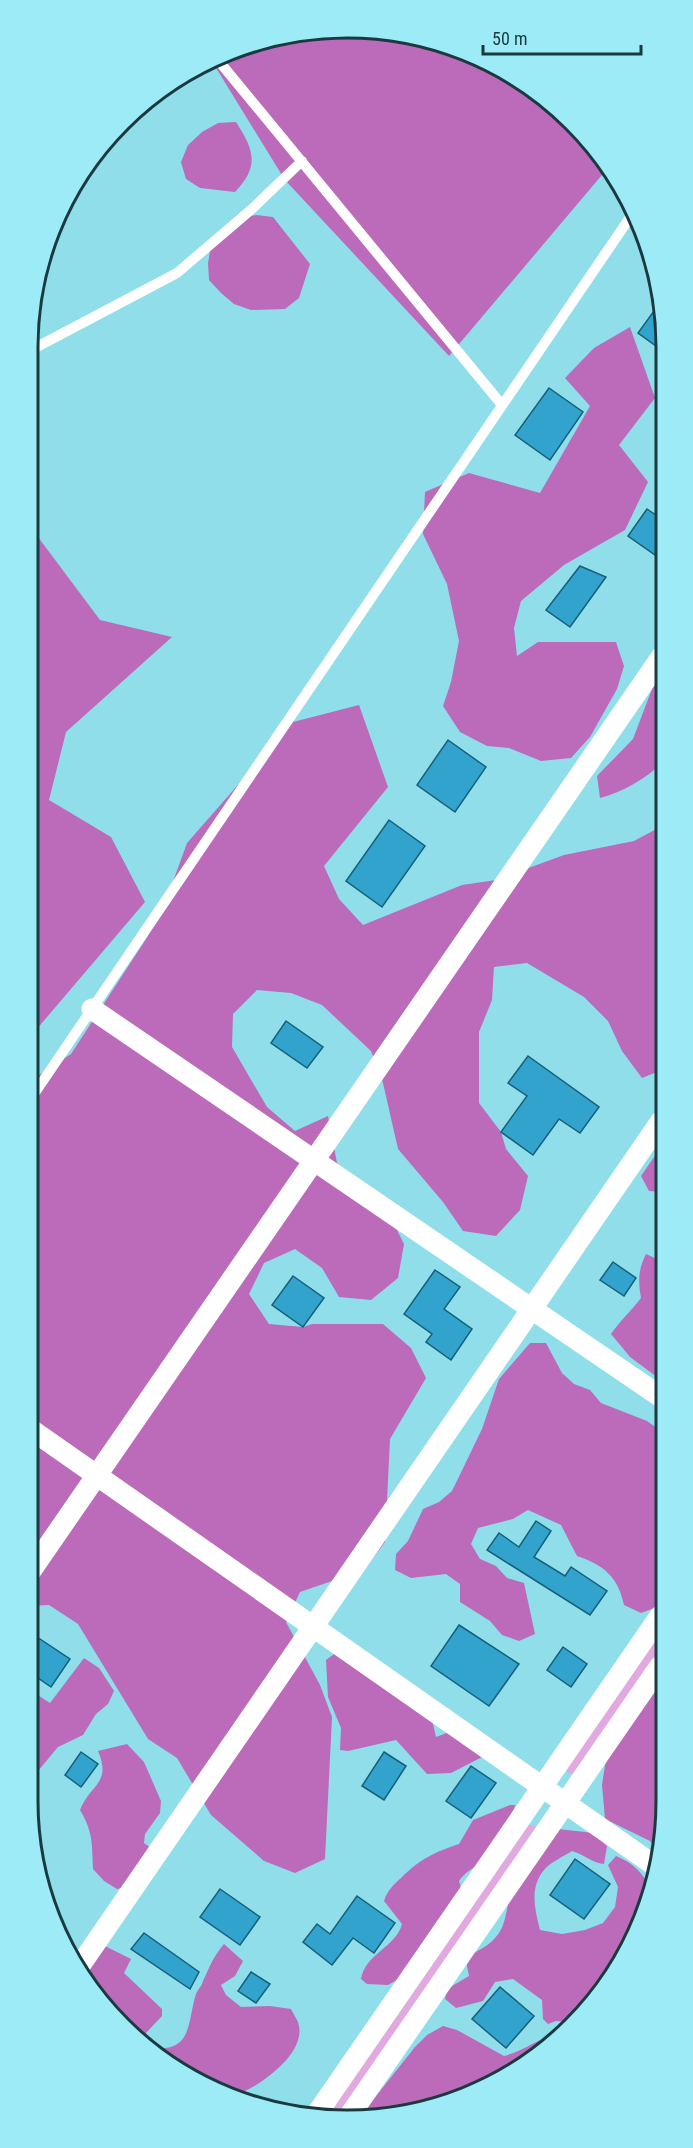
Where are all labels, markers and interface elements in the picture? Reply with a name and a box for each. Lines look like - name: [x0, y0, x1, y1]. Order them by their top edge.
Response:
- scale bar: [483, 18, 640, 56]
- text: 50 m: [492, 28, 527, 49]

